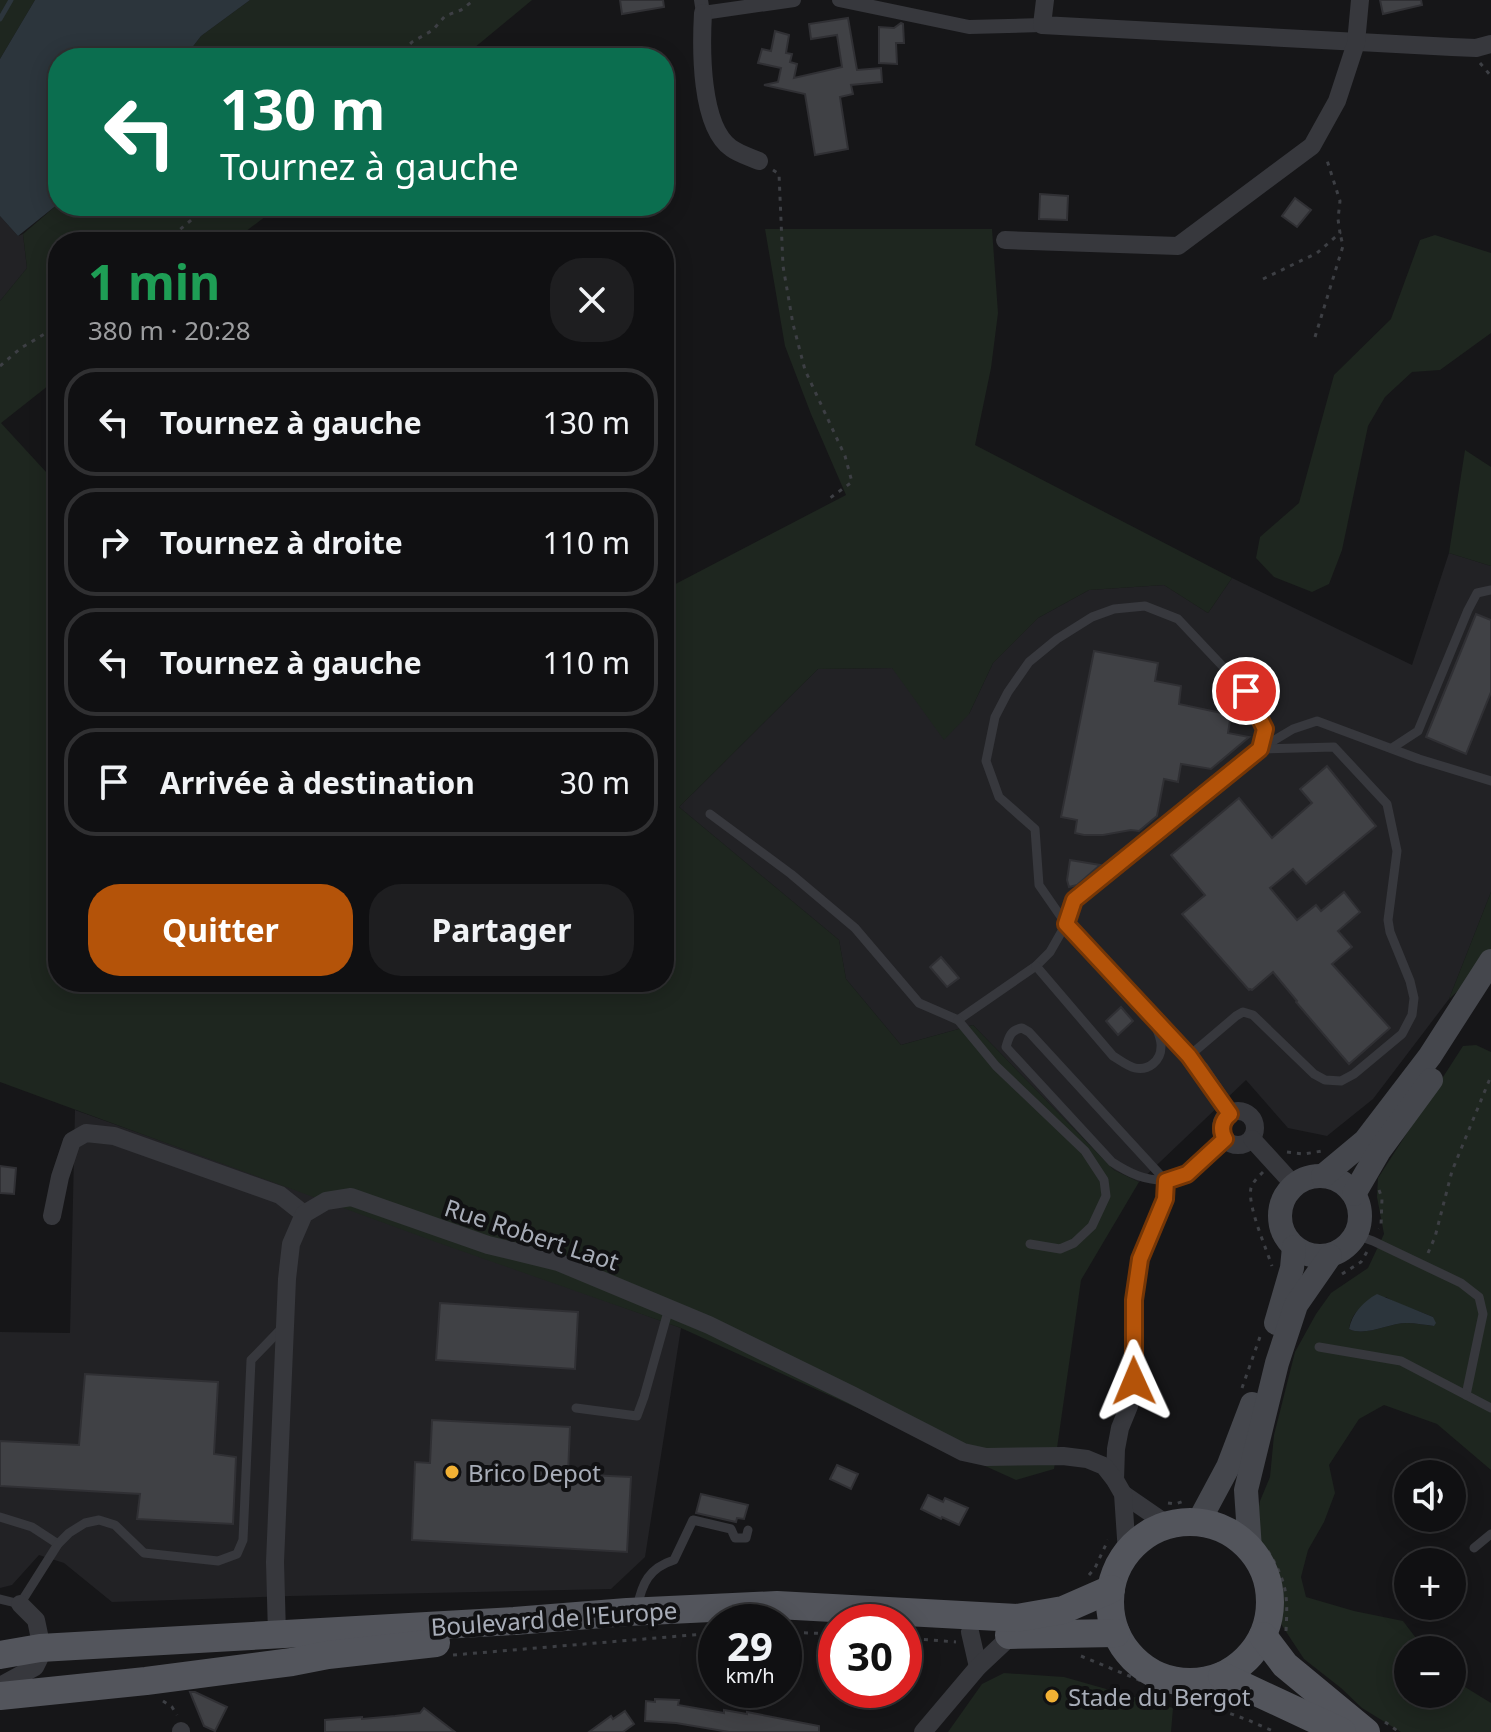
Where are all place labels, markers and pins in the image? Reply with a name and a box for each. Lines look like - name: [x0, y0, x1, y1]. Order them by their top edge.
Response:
- pin: [1212, 657, 1280, 725]
- place label: Brico Depot: [468, 1456, 601, 1489]
- marker: Brico Depot: [443, 1463, 461, 1481]
- place label: Stade du Bergot: [1068, 1680, 1251, 1713]
- marker: Stade du Bergot: [1043, 1687, 1061, 1705]

